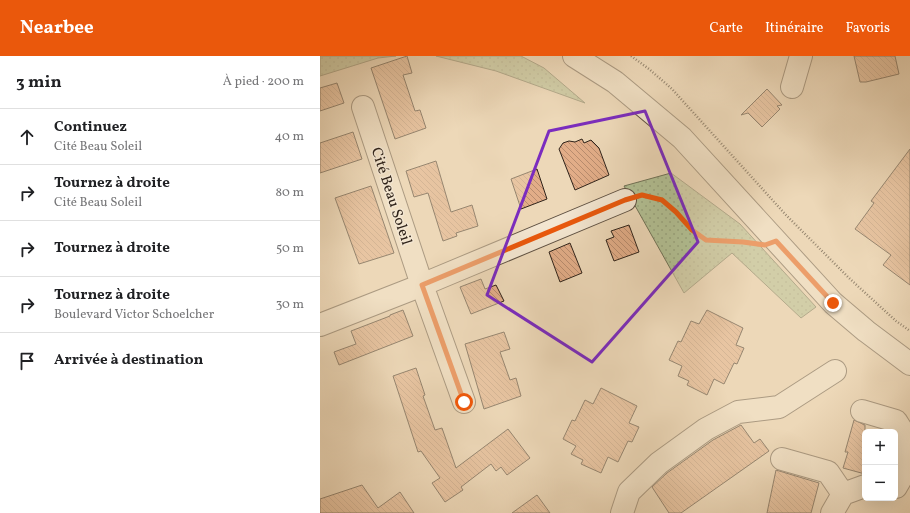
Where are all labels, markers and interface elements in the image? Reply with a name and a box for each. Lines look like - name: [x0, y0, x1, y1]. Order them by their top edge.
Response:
- text: Nearbee: [20, 15, 94, 41]
- text: Carte: [709, 19, 743, 38]
- text: Itinéraire: [765, 19, 824, 38]
- text: Favoris: [846, 19, 890, 38]
- text: 3 min: [16, 71, 62, 94]
- text: À pied · 200 m: [223, 73, 304, 91]
- text: Continuez: [54, 117, 127, 138]
- icon: ahead: [16, 126, 38, 148]
- text: 40 m: [275, 128, 304, 146]
- text: Cité Beau Soleil: [54, 138, 142, 156]
- street label: Cité Beau Soleil: [365, 145, 416, 248]
- text: Tournez à droite: [54, 173, 170, 194]
- icon: right: [16, 182, 38, 204]
- text: 80 m: [275, 184, 304, 202]
- text: Cité Beau Soleil: [54, 194, 142, 212]
- icon: right: [16, 238, 38, 260]
- text: Tournez à droite: [54, 238, 170, 259]
- text: 50 m: [276, 240, 304, 258]
- text: Tournez à droite: [54, 285, 170, 306]
- icon: right: [16, 294, 38, 316]
- route end: [824, 294, 842, 312]
- text: 30 m: [276, 296, 304, 314]
- text: Boulevard Victor Schoelcher: [54, 306, 214, 324]
- icon: arrive: [16, 350, 38, 372]
- text: Arrivée à destination: [54, 350, 203, 371]
- route start: [455, 393, 473, 411]
- map controls: [862, 429, 898, 501]
- button: +: [862, 429, 898, 465]
- button: −: [862, 465, 898, 501]

